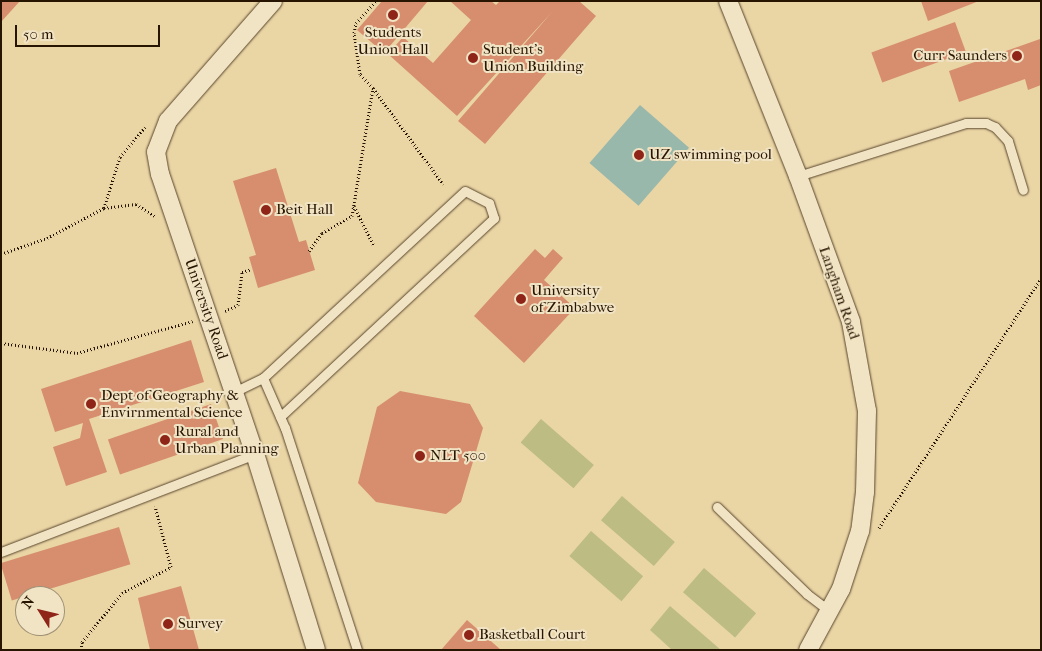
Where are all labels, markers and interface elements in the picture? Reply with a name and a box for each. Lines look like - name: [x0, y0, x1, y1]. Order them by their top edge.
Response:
- marker: Students Union Hall: [387, 9, 399, 21]
- scale bar: [18, 15, 162, 47]
- place label: Students Union Hall: [357, 23, 429, 58]
- text: 50 m: [23, 25, 53, 43]
- place label: Student's Union Building: [483, 40, 583, 75]
- place label: Curr Saunders: [913, 47, 1007, 65]
- marker: Curr Saunders: [1011, 50, 1023, 62]
- marker: Student's Union Building: [467, 52, 479, 64]
- place label: UZ swimming pool: [649, 146, 772, 164]
- marker: UZ swimming pool: [633, 149, 645, 161]
- place label: Beit Hall: [276, 201, 333, 219]
- marker: Beit Hall: [260, 204, 272, 216]
- street label: Langham Road: [815, 244, 863, 342]
- street label: University Road: [180, 256, 232, 362]
- place label: University of Zimbabwe: [531, 281, 614, 316]
- marker: University of Zimbabwe: [515, 293, 527, 305]
- place label: Dept of Geography & Envirnmental Science: [101, 386, 242, 421]
- marker: Dept of Geography & Envirnmental Science: [85, 398, 97, 410]
- place label: Rural and Urban Planning: [175, 422, 278, 457]
- marker: Rural and Urban Planning: [159, 434, 171, 446]
- place label: NLT 500: [430, 447, 486, 465]
- marker: NLT 500: [414, 450, 426, 462]
- north arrow: [15, 586, 65, 636]
- text: N: [18, 593, 38, 612]
- place label: Survey: [178, 615, 223, 633]
- marker: Survey: [162, 618, 174, 630]
- place label: Basketball Court: [479, 626, 586, 644]
- marker: Basketball Court: [463, 629, 475, 641]

